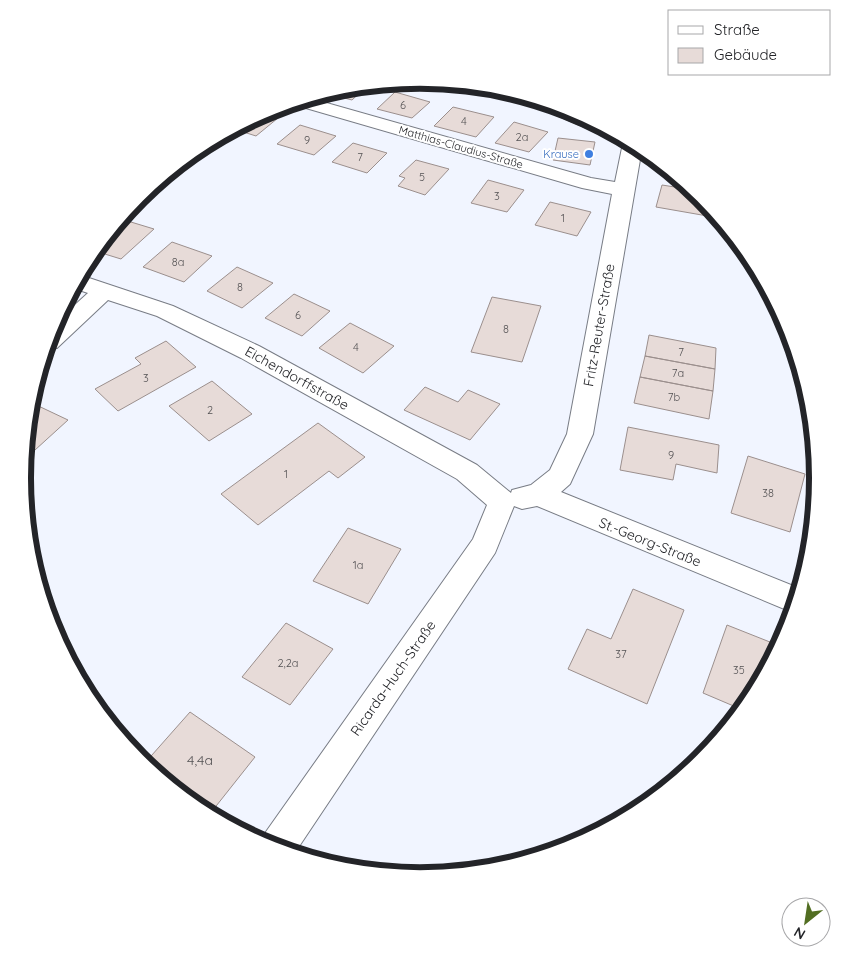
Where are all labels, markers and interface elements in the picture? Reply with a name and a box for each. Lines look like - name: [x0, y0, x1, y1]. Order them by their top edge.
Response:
- legend: [668, 10, 831, 75]
- text: Straße: [714, 20, 760, 39]
- text: Gebäude: [714, 45, 777, 64]
- house number: 6: [400, 98, 406, 112]
- house number: 4: [461, 114, 467, 128]
- street label: Matthias-Claudius-Straße: [397, 123, 525, 171]
- house number: 2a: [516, 130, 528, 144]
- house number: 9: [304, 133, 310, 147]
- place label: Krause: [543, 147, 579, 161]
- marker: Krause: [583, 148, 595, 160]
- house number: 7: [357, 150, 363, 164]
- house number: 5: [419, 170, 425, 184]
- house number: 3: [494, 189, 500, 203]
- house number: 1: [561, 211, 565, 225]
- house number: 8a: [172, 255, 184, 269]
- street label: Fritz-Reuter-Straße: [579, 262, 619, 388]
- house number: 8: [237, 280, 243, 294]
- house number: 6: [295, 308, 301, 322]
- house number: 8: [503, 322, 509, 336]
- house number: 4: [353, 340, 359, 354]
- street label: Eichendorffstraße: [242, 342, 352, 414]
- house number: 7: [678, 345, 684, 359]
- house number: 7a: [672, 366, 684, 380]
- house number: 3: [143, 371, 149, 385]
- house number: 7b: [668, 390, 680, 404]
- house number: 2: [207, 403, 213, 417]
- house number: 9: [668, 448, 674, 462]
- house number: 1: [284, 467, 288, 481]
- house number: 38: [762, 486, 774, 500]
- street label: St.-Georg-Straße: [596, 513, 704, 571]
- house number: 1a: [353, 558, 363, 572]
- street label: Ricarda-Huch-Straße: [346, 617, 440, 739]
- house number: 37: [615, 647, 627, 661]
- house number: 2,2a: [278, 656, 299, 670]
- house number: 35: [733, 663, 745, 677]
- house number: 4,4a: [187, 751, 213, 769]
- north arrow: [781, 897, 831, 947]
- text: N: [791, 923, 808, 944]

